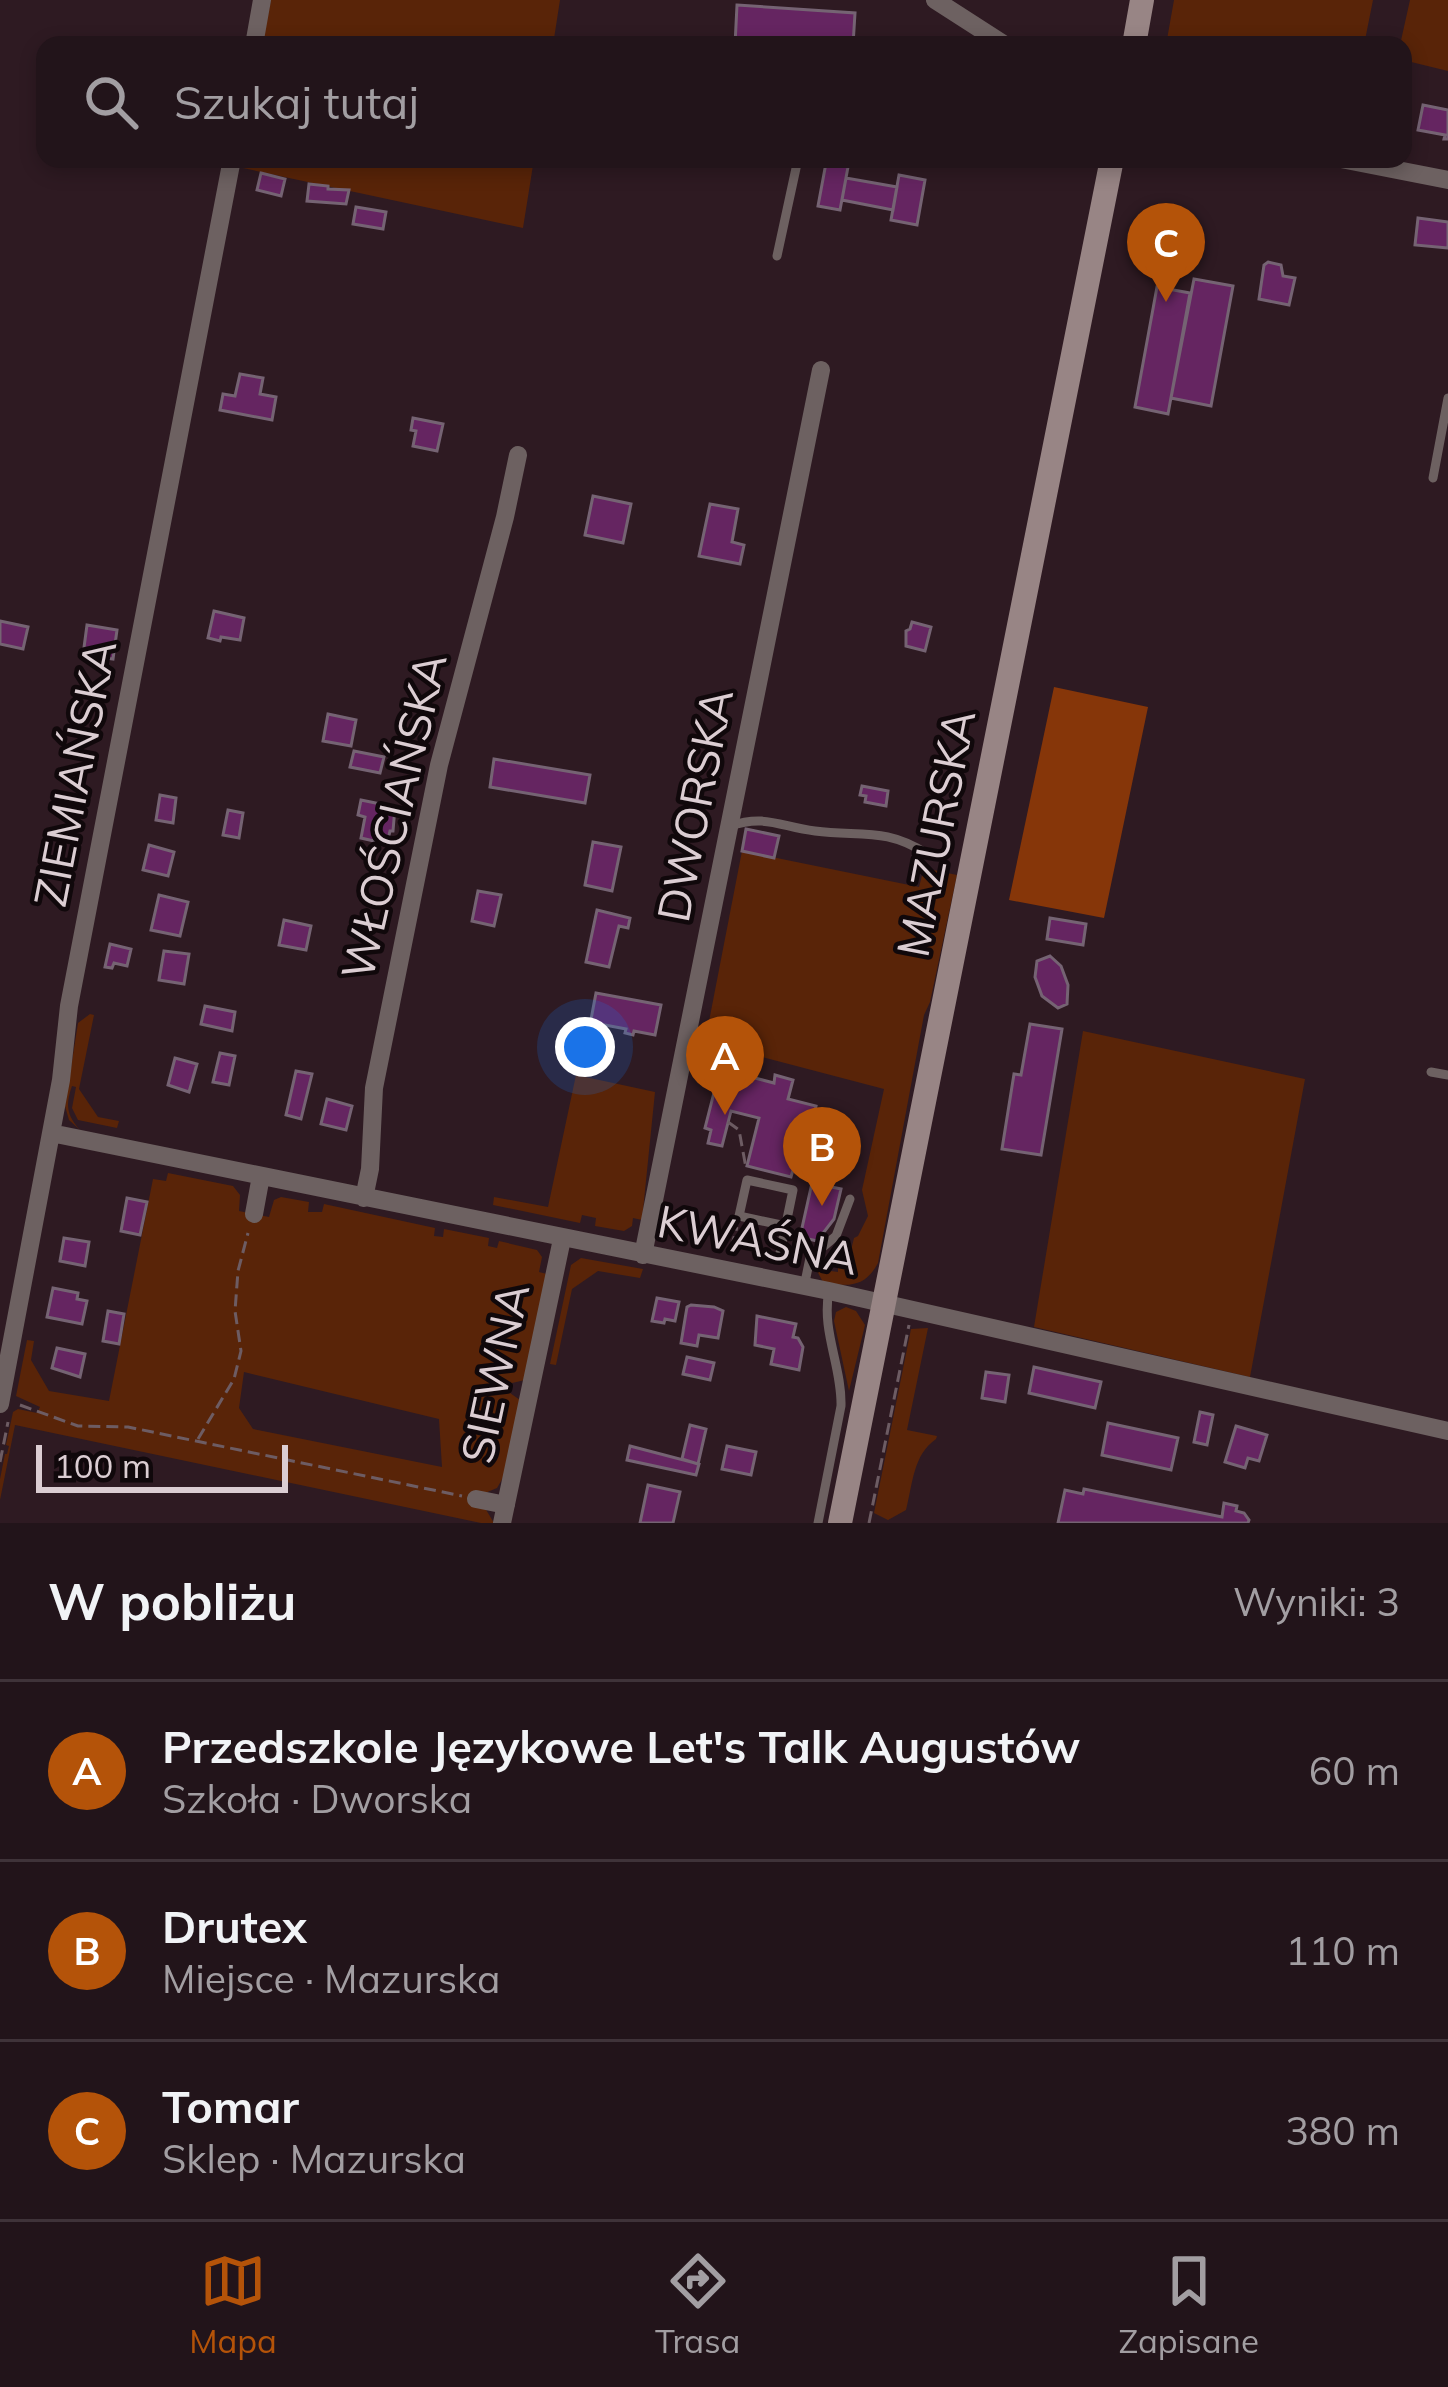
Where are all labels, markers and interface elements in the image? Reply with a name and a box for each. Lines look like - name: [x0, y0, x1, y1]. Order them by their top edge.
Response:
- search box: [36, 36, 1412, 168]
- icon: search: [78, 69, 144, 135]
- text: Szukaj tutaj: [174, 74, 419, 130]
- pin: C: [1127, 203, 1205, 302]
- street label: ZIEMIAŃSKA: [21, 635, 127, 911]
- street label: WŁOŚCIAŃSKA: [328, 647, 458, 985]
- street label: DWORSKA: [644, 684, 744, 926]
- street label: MAZURSKA: [884, 705, 986, 961]
- pin: A: [686, 1016, 764, 1115]
- your location: [555, 1017, 615, 1077]
- pin: B: [783, 1107, 861, 1206]
- street label: KWAŚNA: [653, 1192, 863, 1286]
- street label: SIEWNA: [448, 1278, 540, 1468]
- scale bar: [36, 1439, 288, 1492]
- text: 100 m: [54, 1445, 151, 1486]
- text: W pobliżu: [48, 1569, 296, 1633]
- text: Wyniki: 3: [1233, 1577, 1400, 1626]
- text: Przedszkole Językowe Let's Talk Augustów: [162, 1718, 1080, 1774]
- text: A: [72, 1746, 102, 1795]
- text: 60 m: [1309, 1746, 1400, 1795]
- text: Szkoła · Dworska: [162, 1774, 472, 1823]
- text: Drutex: [162, 1898, 307, 1954]
- text: B: [74, 1926, 100, 1975]
- text: 110 m: [1285, 1926, 1400, 1975]
- text: Miejsce · Mazurska: [162, 1954, 500, 2003]
- text: Tomar: [162, 2078, 299, 2134]
- text: C: [74, 2106, 100, 2155]
- text: 380 m: [1285, 2106, 1400, 2155]
- text: Sklep · Mazurska: [162, 2134, 466, 2183]
- tab: Mapa: [189, 2248, 277, 2361]
- tab: Trasa: [655, 2248, 740, 2361]
- tab: Zapisane: [1119, 2248, 1259, 2361]

